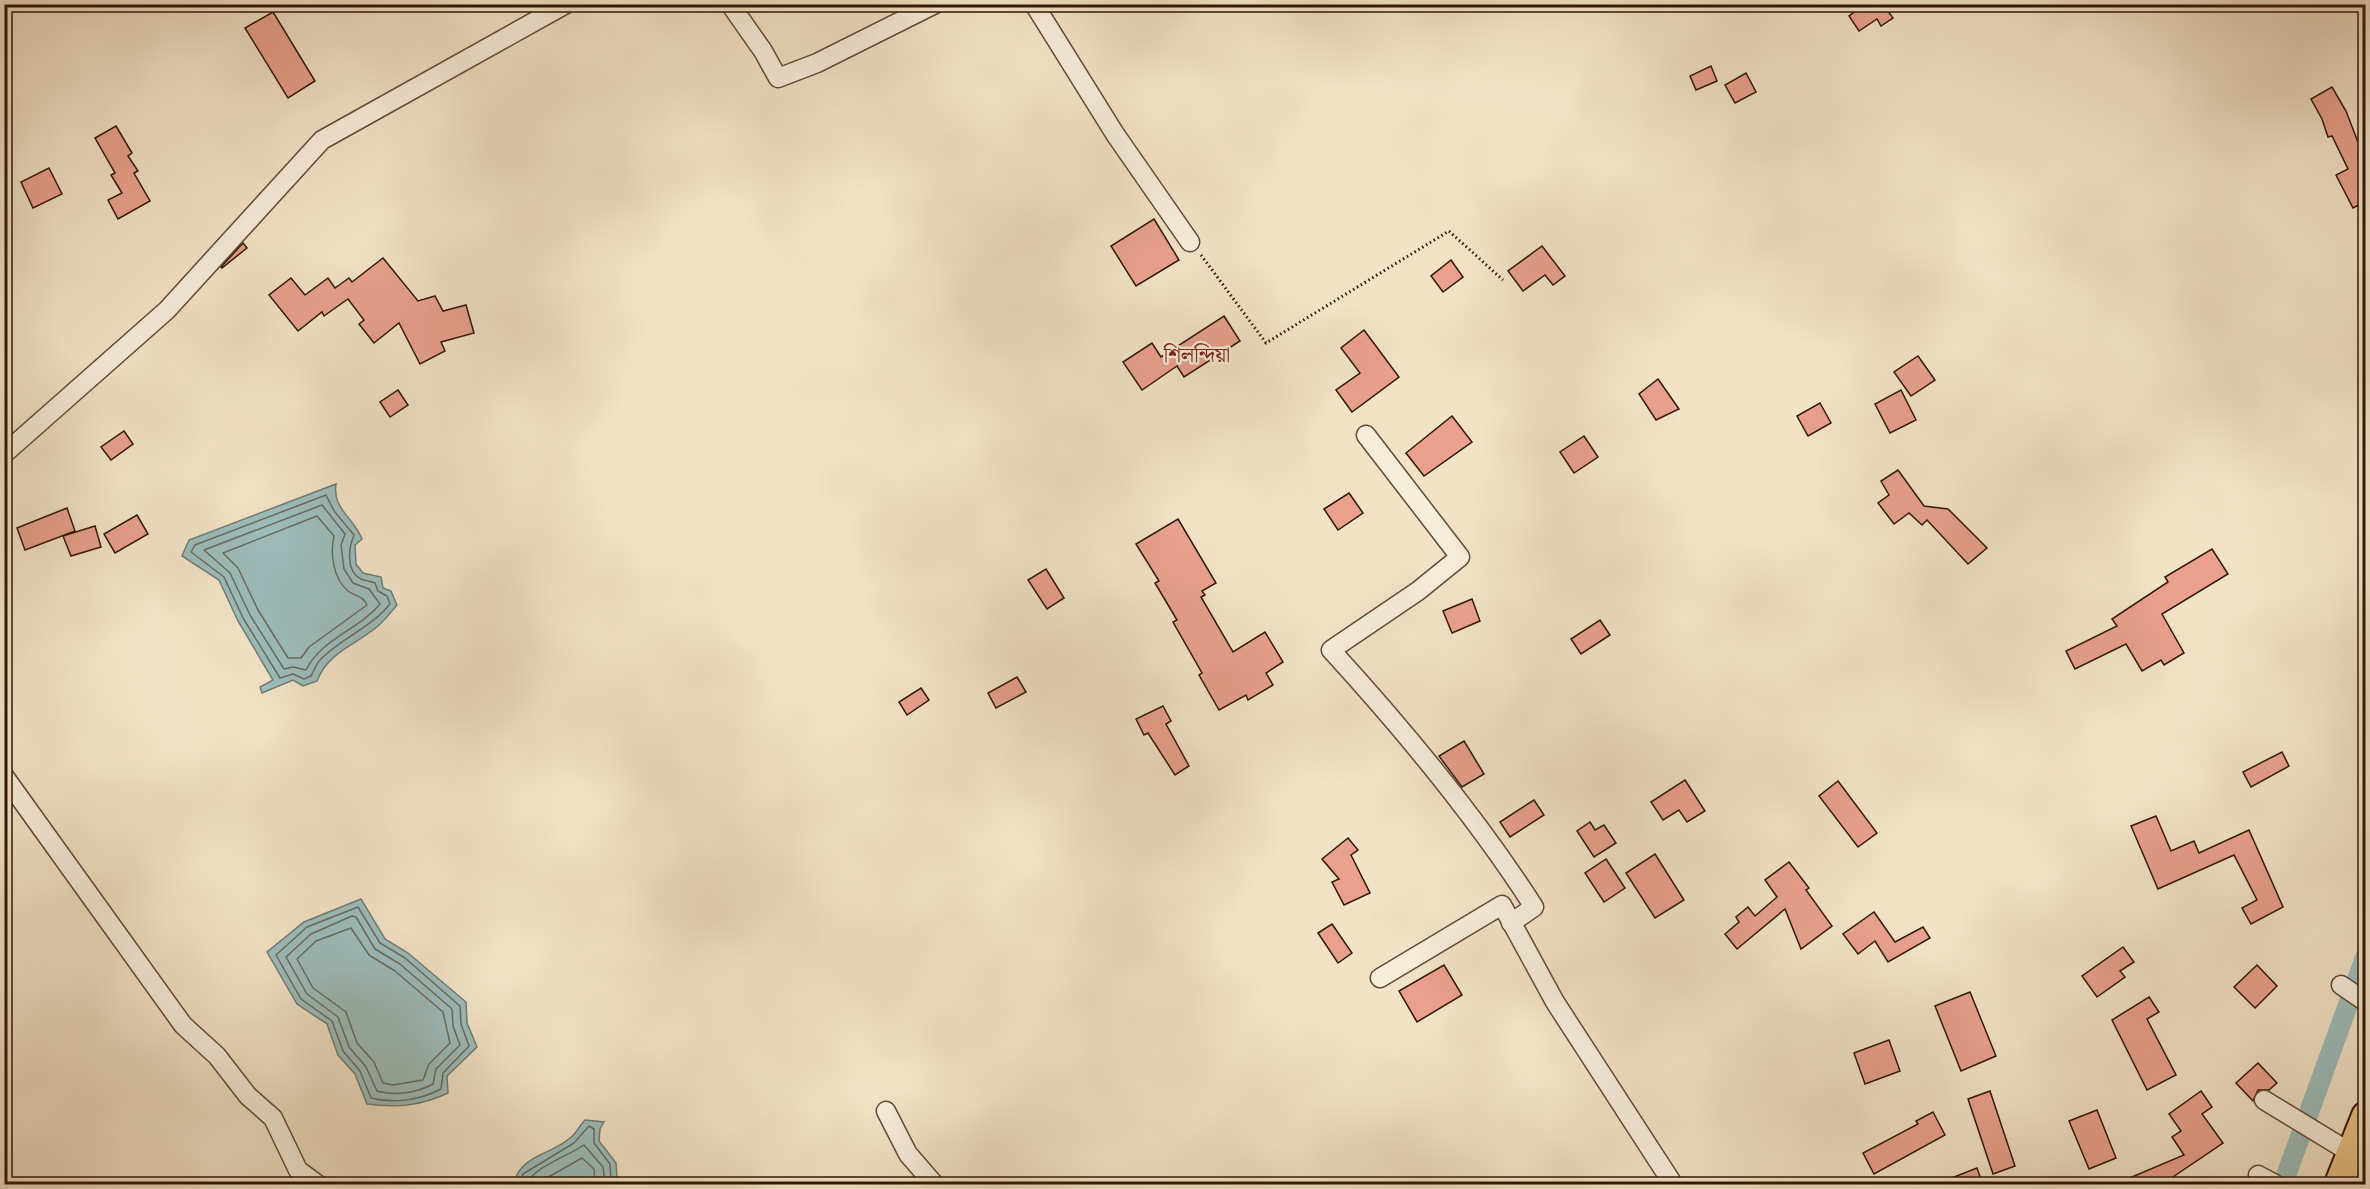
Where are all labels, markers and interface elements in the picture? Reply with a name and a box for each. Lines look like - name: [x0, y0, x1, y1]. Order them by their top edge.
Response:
- district label: শিলন্দিয়া: [1163, 343, 1230, 369]

